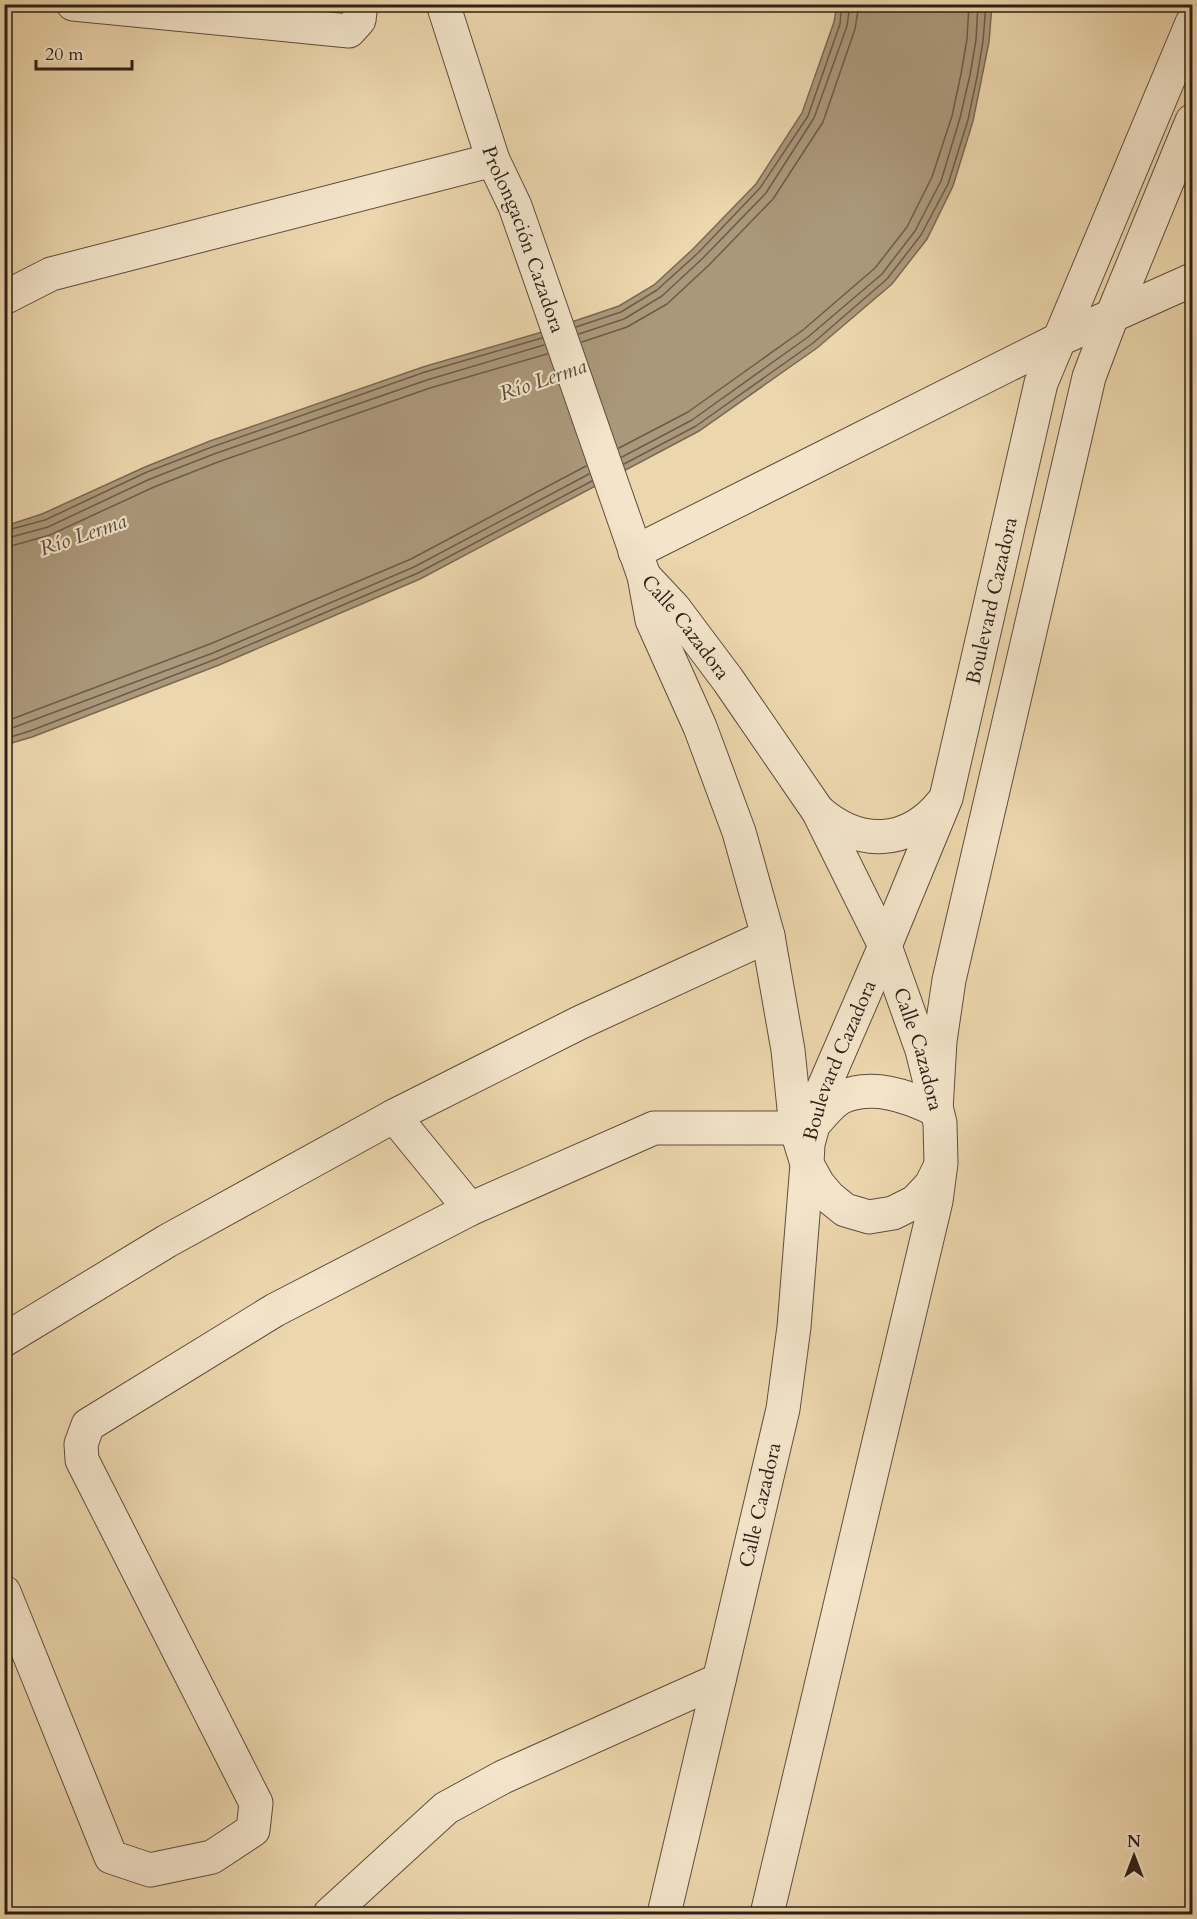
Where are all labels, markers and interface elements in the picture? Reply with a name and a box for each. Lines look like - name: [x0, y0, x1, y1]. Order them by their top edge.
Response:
- scale bar: [36, 33, 132, 71]
- text: 20 m: [45, 42, 84, 67]
- street label: Prolongación Cazadora: [476, 143, 572, 337]
- water label: Río Lerma: [496, 352, 590, 408]
- water label: Río Lerma: [36, 507, 130, 563]
- street label: Boulevard Cazadora: [959, 514, 1023, 687]
- street label: Calle Cazadora: [636, 568, 737, 685]
- street label: Boulevard Cazadora: [796, 975, 882, 1144]
- street label: Calle Cazadora: [887, 984, 950, 1114]
- street label: Calle Cazadora: [733, 1440, 788, 1570]
- north arrow: [1104, 1826, 1164, 1886]
- text: N: [1127, 1831, 1141, 1853]

